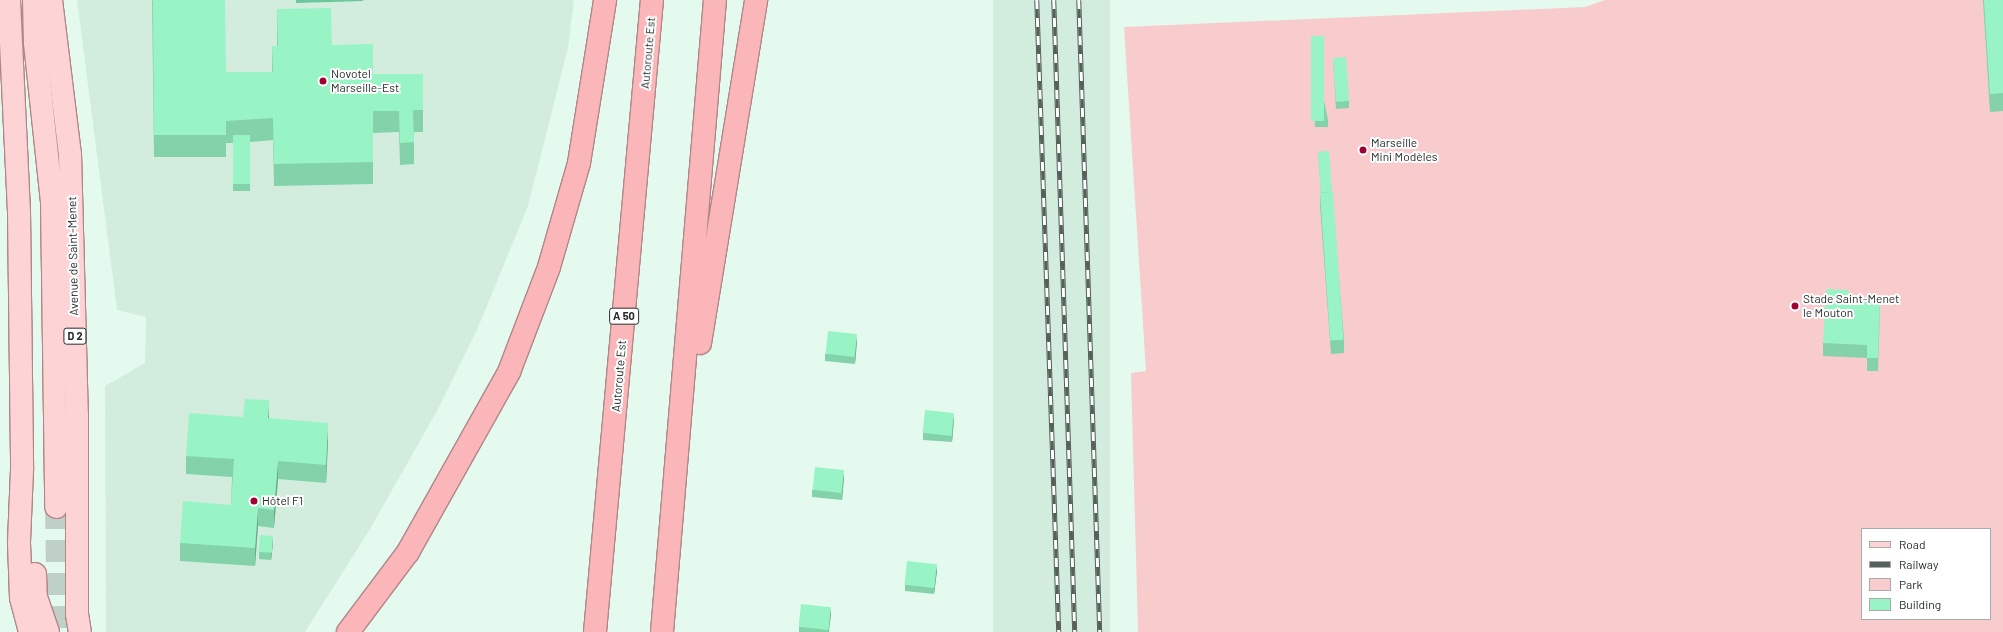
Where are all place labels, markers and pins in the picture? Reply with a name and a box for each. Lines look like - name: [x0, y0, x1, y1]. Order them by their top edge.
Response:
- place label: Novotel Marseille-Est: [331, 67, 399, 95]
- marker: Novotel Marseille-Est: [318, 76, 328, 86]
- place label: Marseille Mini Modèles: [1371, 136, 1437, 164]
- marker: Marseille Mini Modèles: [1358, 145, 1368, 155]
- place label: Stade Saint-Menet le Mouton: [1803, 292, 1899, 320]
- marker: Stade Saint-Menet le Mouton: [1790, 301, 1800, 311]
- place label: Hôtel F1: [262, 494, 303, 508]
- marker: Hôtel F1: [249, 496, 259, 506]

